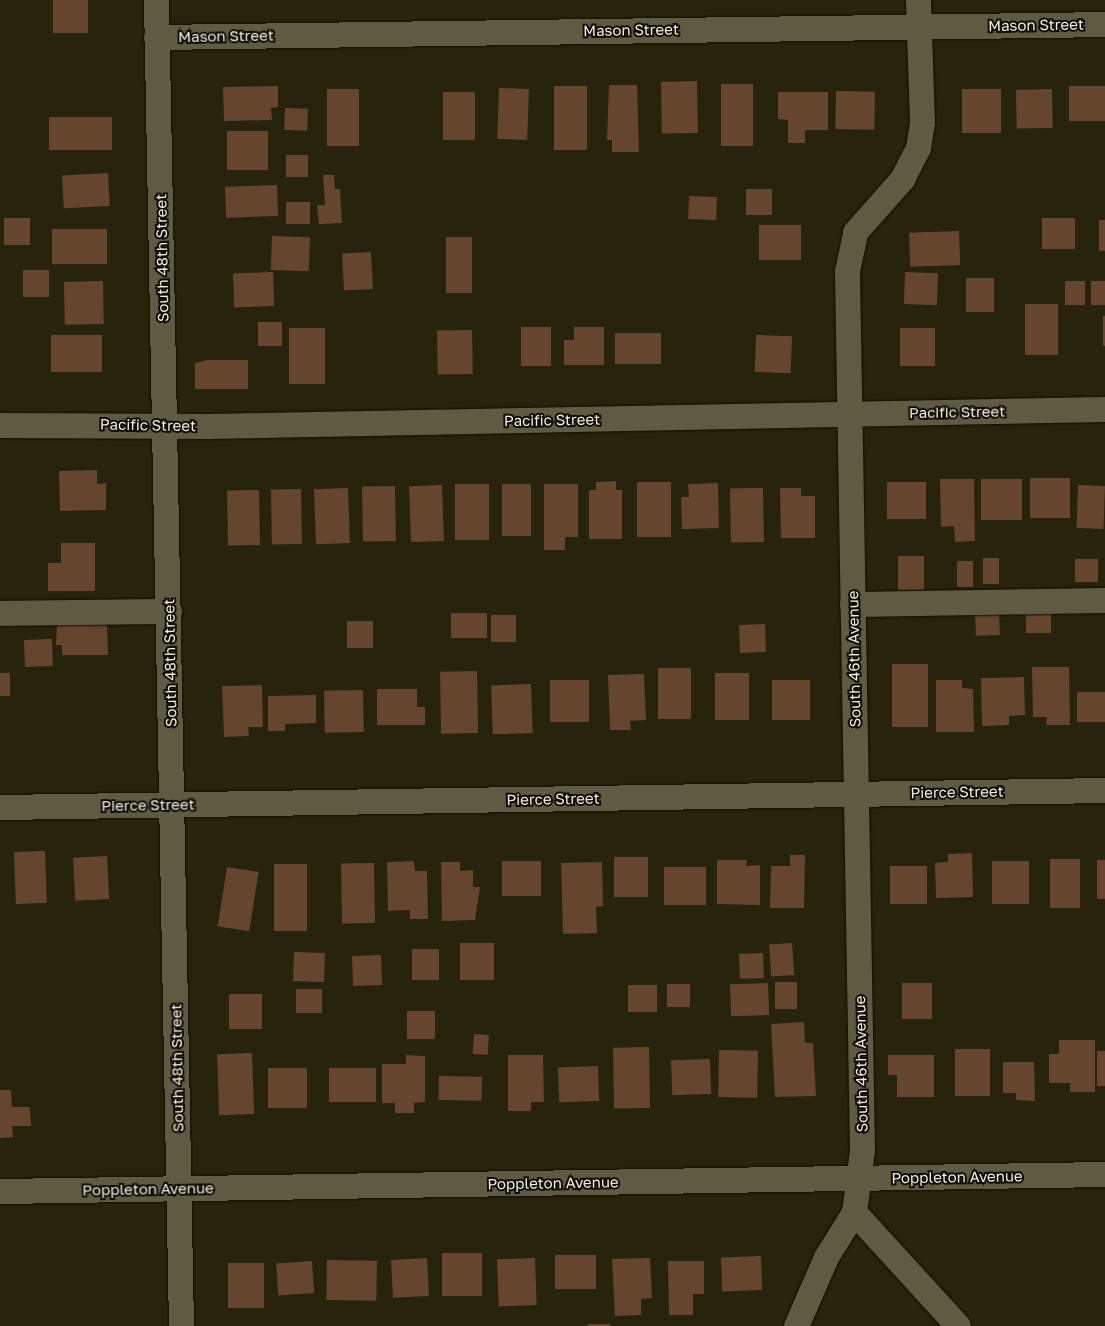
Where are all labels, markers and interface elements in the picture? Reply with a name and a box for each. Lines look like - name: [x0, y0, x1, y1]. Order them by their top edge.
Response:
- street label: Mason Street: [988, 15, 1084, 35]
- street label: Mason Street: [583, 20, 679, 40]
- street label: Mason Street: [178, 26, 274, 46]
- street label: South 48th Street: [152, 194, 172, 322]
- street label: Pacific Street: [909, 402, 1005, 422]
- street label: Pacific Street: [504, 410, 600, 430]
- street label: Pacific Street: [100, 415, 196, 435]
- street label: South 46th Avenue: [844, 590, 864, 728]
- street label: South 48th Street: [160, 599, 180, 727]
- street label: Pierce Street: [910, 782, 1004, 802]
- street label: Pierce Street: [506, 789, 600, 809]
- street label: Pierce Street: [101, 795, 195, 815]
- street label: South 46th Avenue: [851, 995, 871, 1133]
- street label: South 48th Street: [167, 1004, 187, 1132]
- street label: Poppleton Avenue: [891, 1167, 1023, 1187]
- street label: Poppleton Avenue: [487, 1173, 619, 1193]
- street label: Poppleton Avenue: [82, 1179, 214, 1199]

